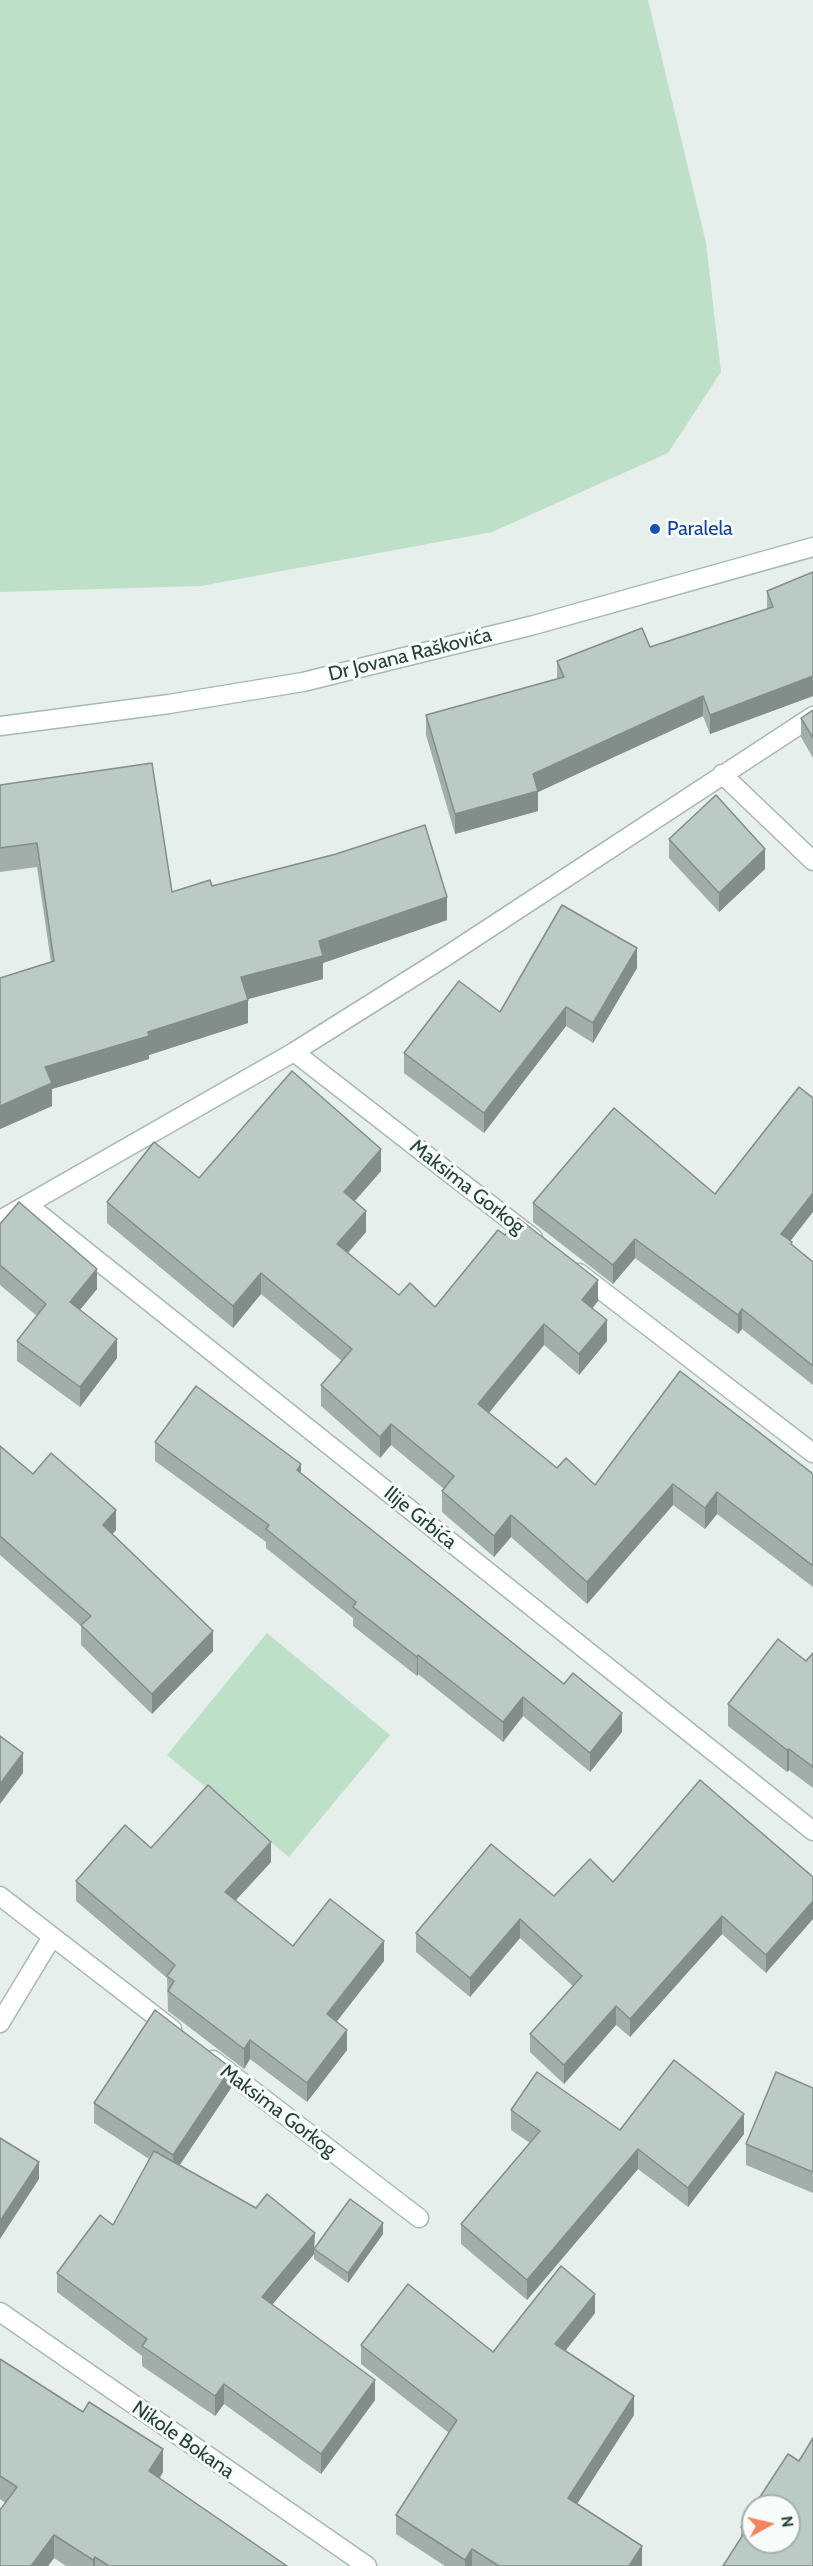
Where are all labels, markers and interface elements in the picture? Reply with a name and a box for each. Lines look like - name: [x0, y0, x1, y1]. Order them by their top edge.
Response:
- place label: Paralela: [667, 517, 733, 541]
- marker: Paralela: [648, 522, 662, 536]
- street label: Dr Jovana Raškovića: [326, 623, 494, 687]
- street label: Maksima Gorkog: [405, 1135, 529, 1239]
- street label: Ilije Grbića: [379, 1481, 461, 1555]
- street label: Maksima Gorkog: [215, 2060, 341, 2162]
- street label: Nikole Bokana: [127, 2396, 239, 2484]
- north arrow: [741, 2494, 801, 2554]
- text: N: [777, 2515, 798, 2529]

